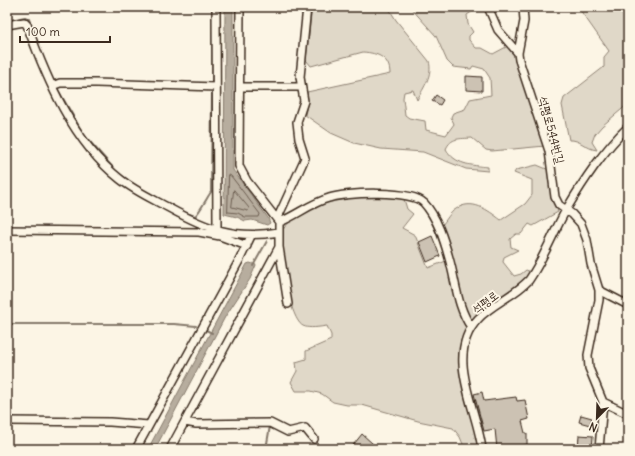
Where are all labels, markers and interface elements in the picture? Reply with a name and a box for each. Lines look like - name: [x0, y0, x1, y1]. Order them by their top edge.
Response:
- scale bar: [20, 18, 110, 44]
- text: 100 m: [26, 24, 60, 39]
- street label: 석평로544번길: [536, 95, 568, 166]
- street label: 석평로: [469, 287, 501, 317]
- north arrow: [577, 398, 617, 438]
- text: N: [587, 419, 599, 435]

